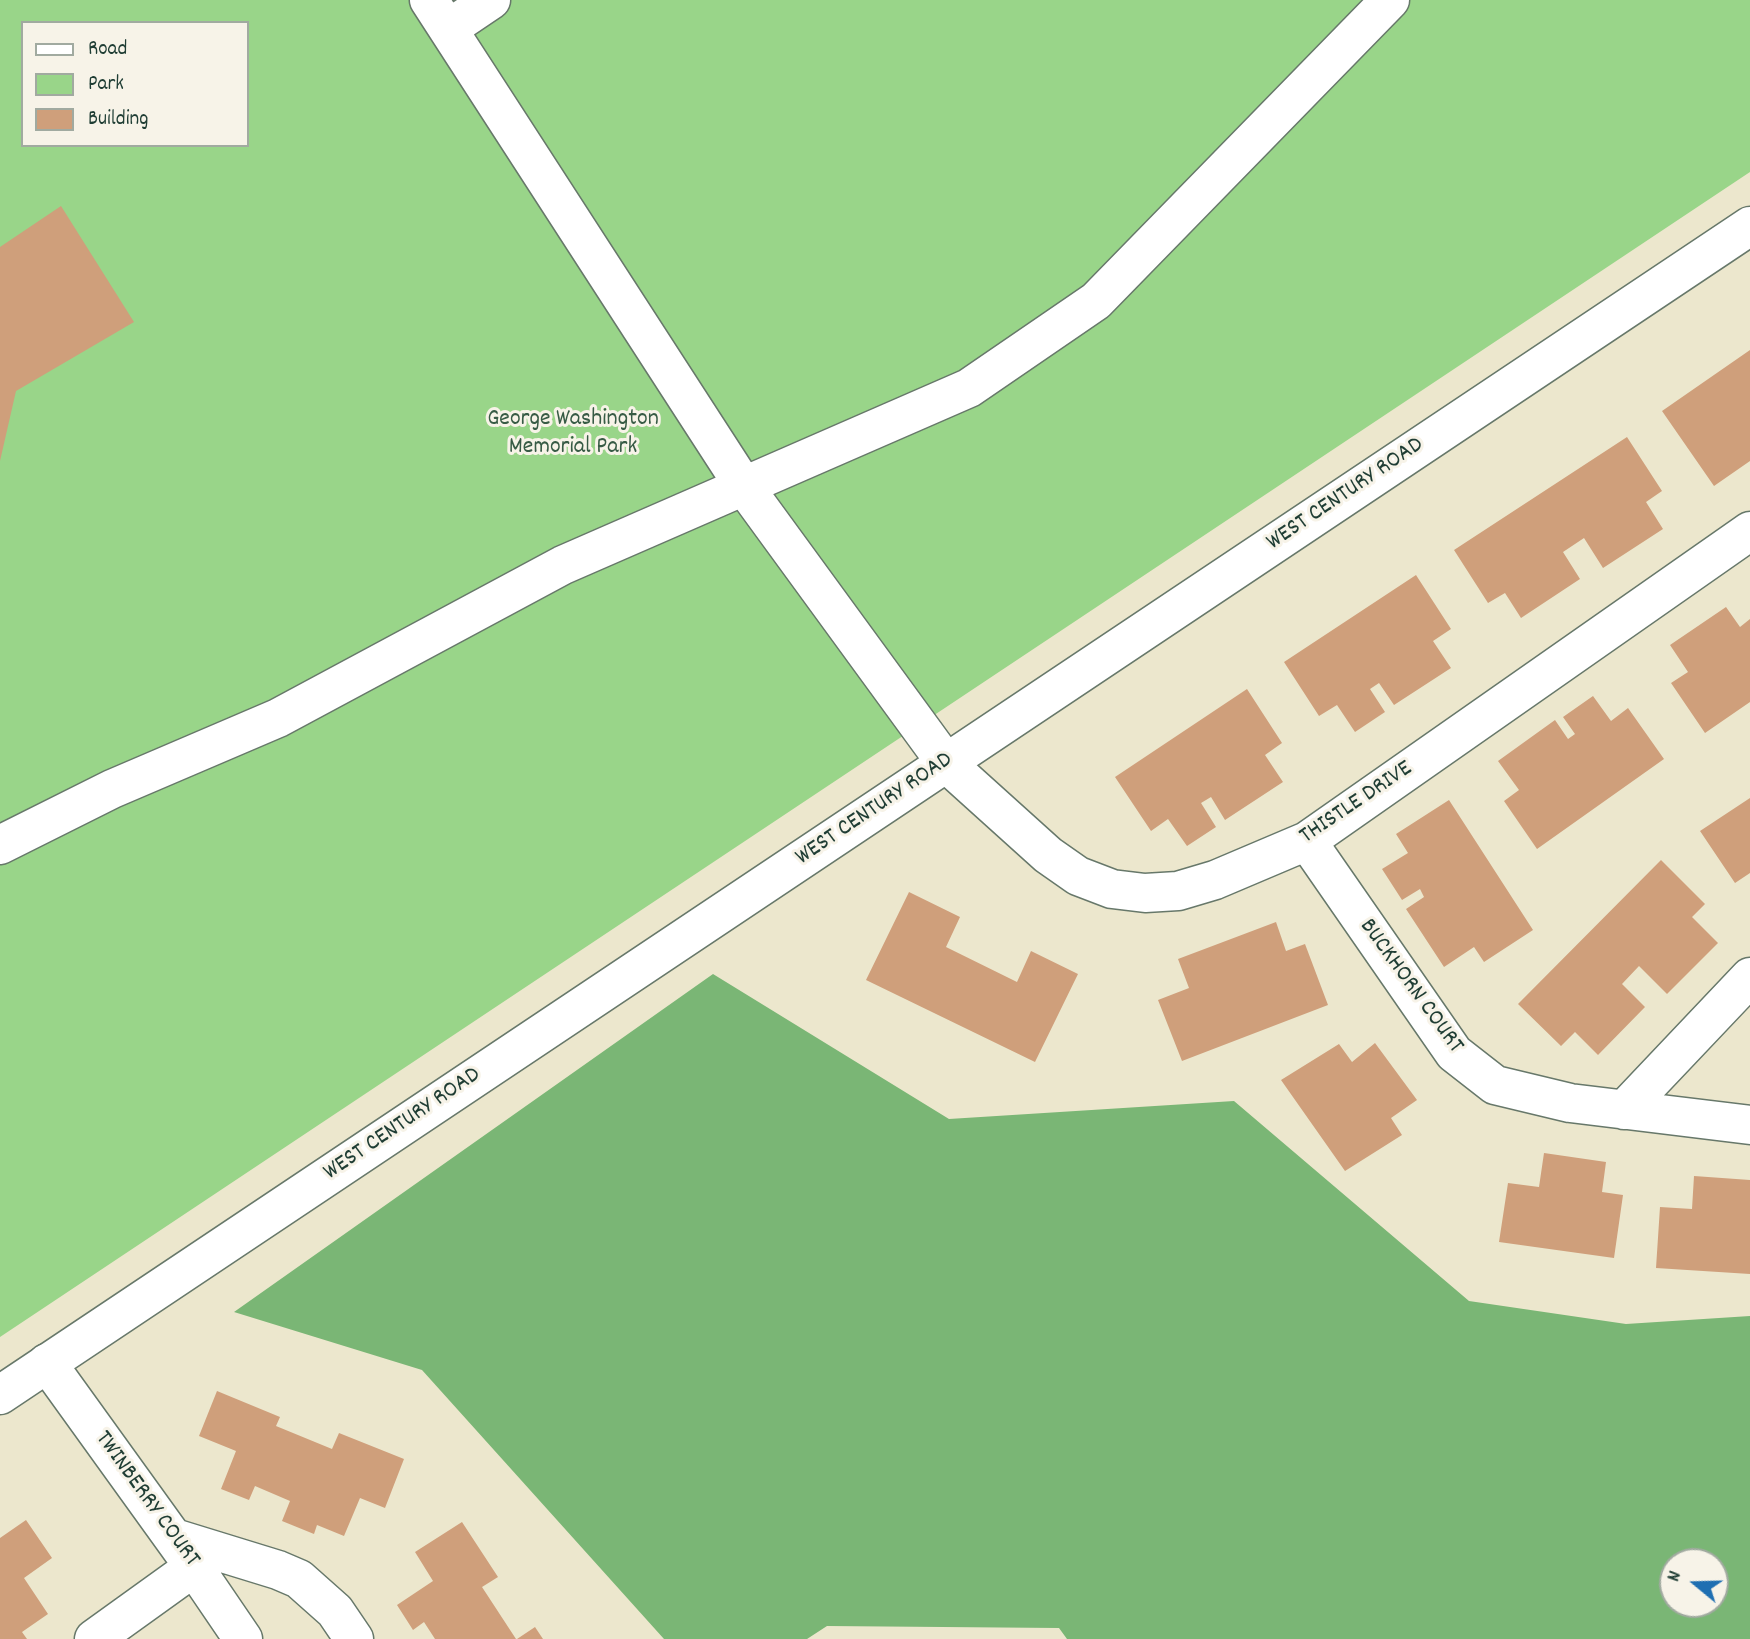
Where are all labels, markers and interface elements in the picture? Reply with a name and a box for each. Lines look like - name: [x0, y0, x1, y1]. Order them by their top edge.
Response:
- legend: [21, 21, 248, 147]
- text: Road: [88, 35, 127, 65]
- text: Park: [88, 70, 124, 100]
- text: Building: [88, 105, 148, 135]
- park label: George Washington Memorial Park: [487, 407, 659, 463]
- street label: WEST CENTURY ROAD: [1262, 432, 1430, 558]
- street label: WEST CENTURY ROAD: [791, 747, 959, 873]
- street label: THISTLE DRIVE: [1295, 756, 1419, 852]
- street label: BUCKHORN COURT: [1351, 914, 1469, 1060]
- street label: WEST CENTURY ROAD: [319, 1062, 487, 1188]
- street label: TWINBERRY COURT: [87, 1426, 205, 1574]
- north arrow: [1659, 1548, 1729, 1618]
- text: N: [1661, 1568, 1690, 1585]

